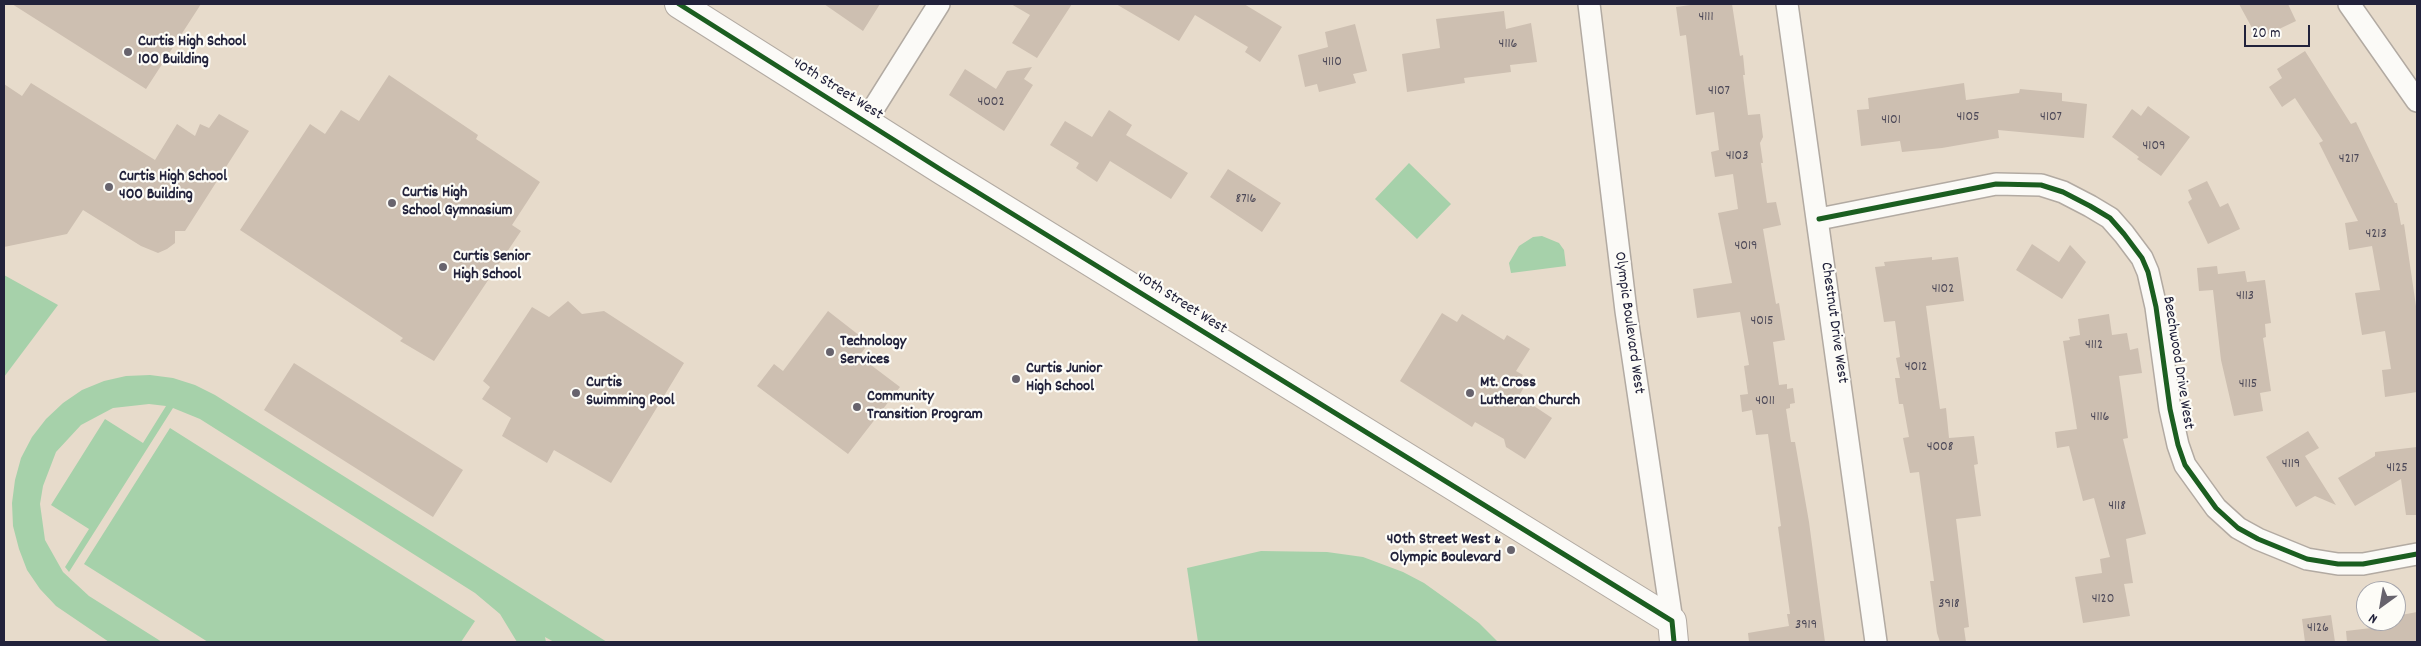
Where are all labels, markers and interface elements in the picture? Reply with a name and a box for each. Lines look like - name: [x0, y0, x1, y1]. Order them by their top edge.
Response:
- house number: 4111: [1698, 10, 1714, 26]
- scale bar: [2246, 15, 2312, 47]
- text: 20 m: [2252, 23, 2280, 45]
- place label: Curtis High School 100 Building: [138, 33, 246, 71]
- house number: 4116: [1499, 37, 1517, 53]
- marker: Curtis High School 100 Building: [122, 46, 134, 58]
- street label: 40th Street West: [788, 54, 886, 126]
- house number: 4110: [1322, 55, 1342, 71]
- house number: 4107: [1708, 84, 1730, 100]
- house number: 4002: [977, 95, 1005, 111]
- house number: 4105: [1957, 110, 1979, 126]
- house number: 4107: [2040, 110, 2062, 126]
- house number: 4101: [1881, 113, 1901, 129]
- house number: 4109: [2143, 139, 2165, 155]
- house number: 4103: [1726, 149, 1748, 165]
- house number: 4217: [2339, 152, 2359, 168]
- place label: Curtis High School 400 Building: [119, 168, 227, 206]
- marker: Curtis High School 400 Building: [103, 181, 115, 193]
- place label: Curtis High School Gymnasium: [402, 184, 513, 222]
- house number: 8716: [1236, 192, 1256, 208]
- marker: Curtis High School Gymnasium: [386, 197, 398, 209]
- house number: 4213: [2365, 227, 2387, 243]
- house number: 4019: [1735, 239, 1757, 255]
- place label: Curtis Senior High School: [453, 248, 530, 286]
- street label: Olympic Boulevard West: [1609, 251, 1647, 395]
- marker: Curtis Senior High School: [437, 261, 449, 273]
- street label: Chestnut Drive West: [1815, 261, 1851, 385]
- street label: 40th Street West: [1132, 268, 1230, 340]
- house number: 4102: [1932, 282, 1954, 298]
- house number: 4113: [2236, 289, 2254, 305]
- street label: Beechwood Drive West: [2157, 295, 2197, 431]
- house number: 4015: [1751, 314, 1773, 330]
- place label: Technology Services: [840, 333, 906, 371]
- house number: 4112: [2085, 338, 2103, 354]
- marker: Technology Services: [824, 346, 836, 358]
- place label: Curtis Junior High School: [1026, 360, 1102, 398]
- house number: 4012: [1905, 360, 1927, 376]
- marker: Curtis Junior High School: [1010, 373, 1022, 385]
- place label: Curtis Swimming Pool: [586, 374, 675, 412]
- place label: Mt. Cross Lutheran Church: [1480, 374, 1580, 412]
- house number: 4115: [2239, 377, 2257, 393]
- marker: Curtis Swimming Pool: [570, 387, 582, 399]
- marker: Mt. Cross Lutheran Church: [1464, 387, 1476, 399]
- place label: Community Transition Program: [867, 388, 983, 426]
- house number: 4011: [1755, 394, 1775, 410]
- marker: Community Transition Program: [851, 401, 863, 413]
- house number: 4116: [2091, 410, 2109, 426]
- house number: 4008: [1927, 440, 1953, 456]
- house number: 4119: [2282, 457, 2300, 473]
- house number: 4125: [2386, 461, 2408, 477]
- house number: 4118: [2108, 499, 2126, 515]
- place label: 40th Street West & Olympic Boulevard: [1387, 531, 1501, 569]
- marker: 40th Street West & Olympic Boulevard: [1505, 544, 1517, 556]
- north arrow: [2356, 581, 2406, 631]
- house number: 4120: [2092, 592, 2114, 608]
- house number: 3918: [1938, 597, 1960, 613]
- text: N: [2365, 608, 2382, 628]
- house number: 3919: [1795, 618, 1817, 634]
- house number: 4126: [2307, 621, 2329, 637]

